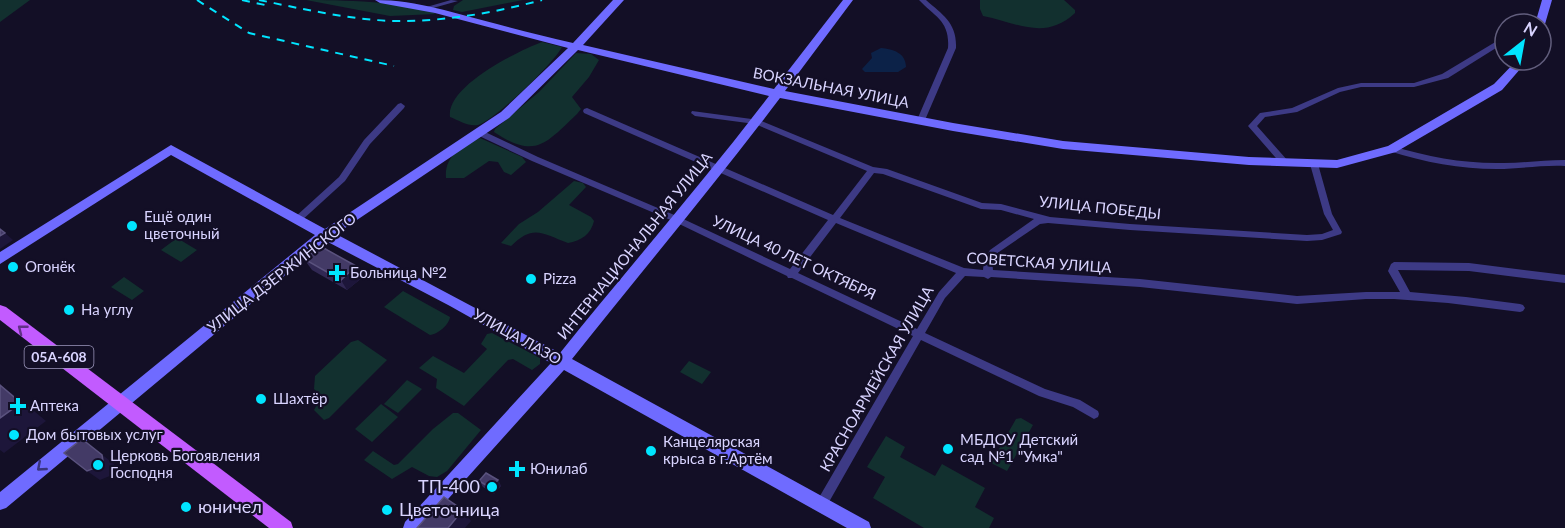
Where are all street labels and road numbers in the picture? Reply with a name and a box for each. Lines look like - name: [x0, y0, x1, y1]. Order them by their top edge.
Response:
- street label: ВОКЗАЛЬНАЯ УЛИЦА: [752, 63, 912, 111]
- street label: ИНТЕРНАЦИОНАЛЬНАЯ УЛИЦА: [553, 147, 716, 343]
- street label: УЛИЦА ПОБЕДЫ: [1038, 192, 1162, 222]
- street label: УЛИЦА ДЗЕРЖИНСКОГО: [203, 208, 359, 336]
- street label: УЛИЦА 40 ЛЕТ ОКТЯБРЯ: [710, 211, 879, 303]
- street label: СОВЕТСКАЯ УЛИЦА: [966, 248, 1113, 276]
- street label: КРАСНОАРМЕЙСКАЯ УЛИЦА: [816, 282, 937, 474]
- street label: УЛИЦА ЛАЗО: [470, 304, 565, 368]
- road number: 05А-608: [25, 346, 94, 368]

